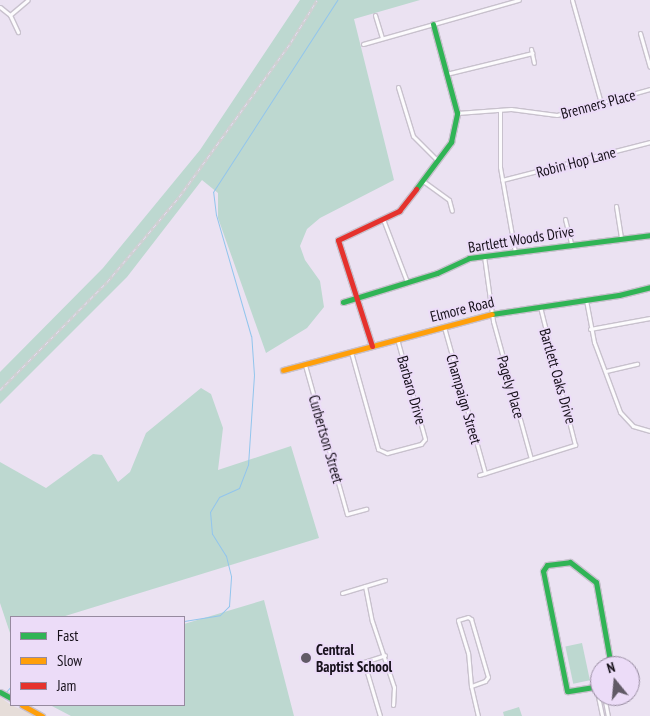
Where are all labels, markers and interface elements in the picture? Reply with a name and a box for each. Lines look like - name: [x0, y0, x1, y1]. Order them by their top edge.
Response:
- street label: Brenners Place: [559, 85, 637, 123]
- street label: Robin Hop Lane: [534, 143, 618, 181]
- street label: Bartlett Woods Drive: [467, 222, 575, 256]
- street label: Elmore Road: [428, 292, 496, 326]
- street label: Bartlett Oaks Drive: [536, 326, 580, 426]
- street label: Champaign Street: [443, 352, 485, 446]
- street label: Pagely Place: [493, 353, 529, 421]
- street label: Barbaro Drive: [394, 354, 430, 426]
- street label: Curbertson Street: [305, 393, 347, 485]
- legend: [10, 616, 185, 706]
- text: Fast: [57, 626, 78, 645]
- place label: Central Baptist School: [316, 640, 392, 675]
- text: Slow: [57, 651, 82, 670]
- marker: Central Baptist School: [300, 652, 312, 664]
- north arrow: [590, 656, 640, 706]
- text: N: [605, 658, 617, 677]
- text: Jam: [57, 676, 76, 695]

